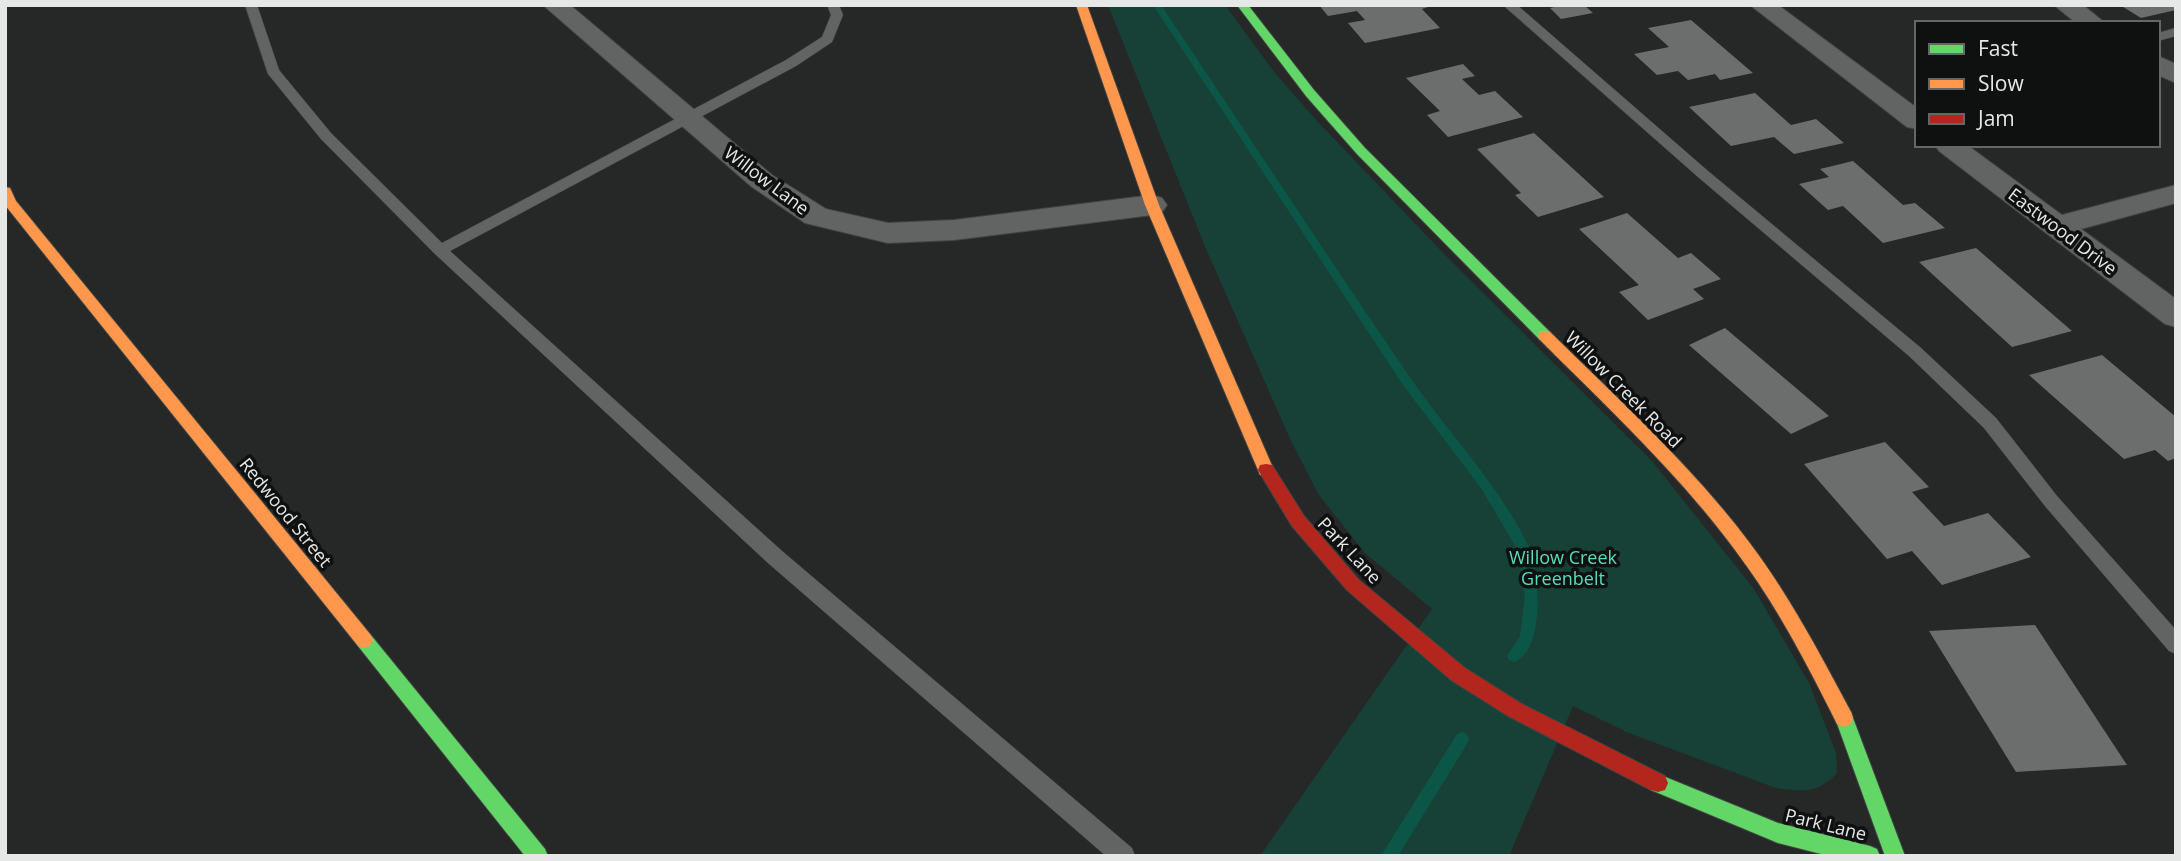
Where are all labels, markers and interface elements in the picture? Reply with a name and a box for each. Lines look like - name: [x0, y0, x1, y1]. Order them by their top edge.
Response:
- legend: [1915, 21, 2160, 147]
- text: Fast: [1978, 34, 2018, 62]
- text: Slow: [1978, 69, 2024, 97]
- text: Jam: [1976, 104, 2015, 132]
- street label: Willow Lane: [720, 140, 814, 220]
- street label: Eastwood Drive: [2004, 182, 2122, 280]
- street label: Willow Creek Road: [1560, 325, 1688, 453]
- street label: Redwood Street: [235, 452, 337, 572]
- street label: Park Lane: [1313, 512, 1387, 588]
- park label: Willow Creek Greenbelt: [1509, 545, 1618, 590]
- street label: Park Lane: [1783, 802, 1869, 846]

